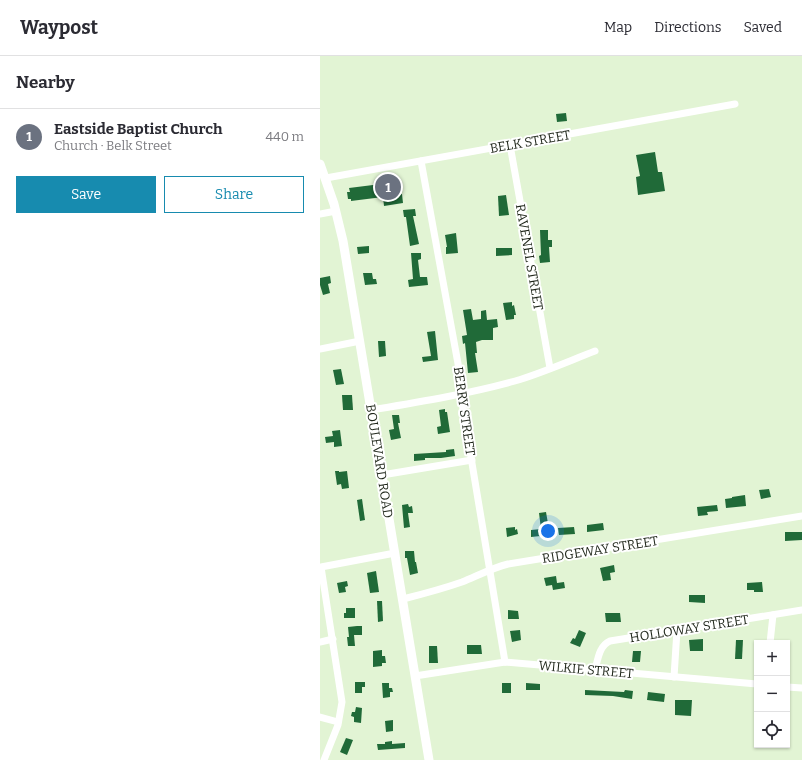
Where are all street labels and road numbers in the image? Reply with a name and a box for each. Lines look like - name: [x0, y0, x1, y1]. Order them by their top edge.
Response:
- street label: BELK STREET: [489, 127, 572, 156]
- street label: RAVENEL STREET: [513, 203, 546, 312]
- street label: BERRY STREET: [451, 366, 478, 457]
- street label: BOULEVARD ROAD: [363, 403, 396, 519]
- street label: RIDGEWAY STREET: [541, 533, 660, 566]
- street label: HOLLOWAY STREET: [628, 612, 750, 645]
- street label: WILKIE STREET: [538, 658, 634, 681]

